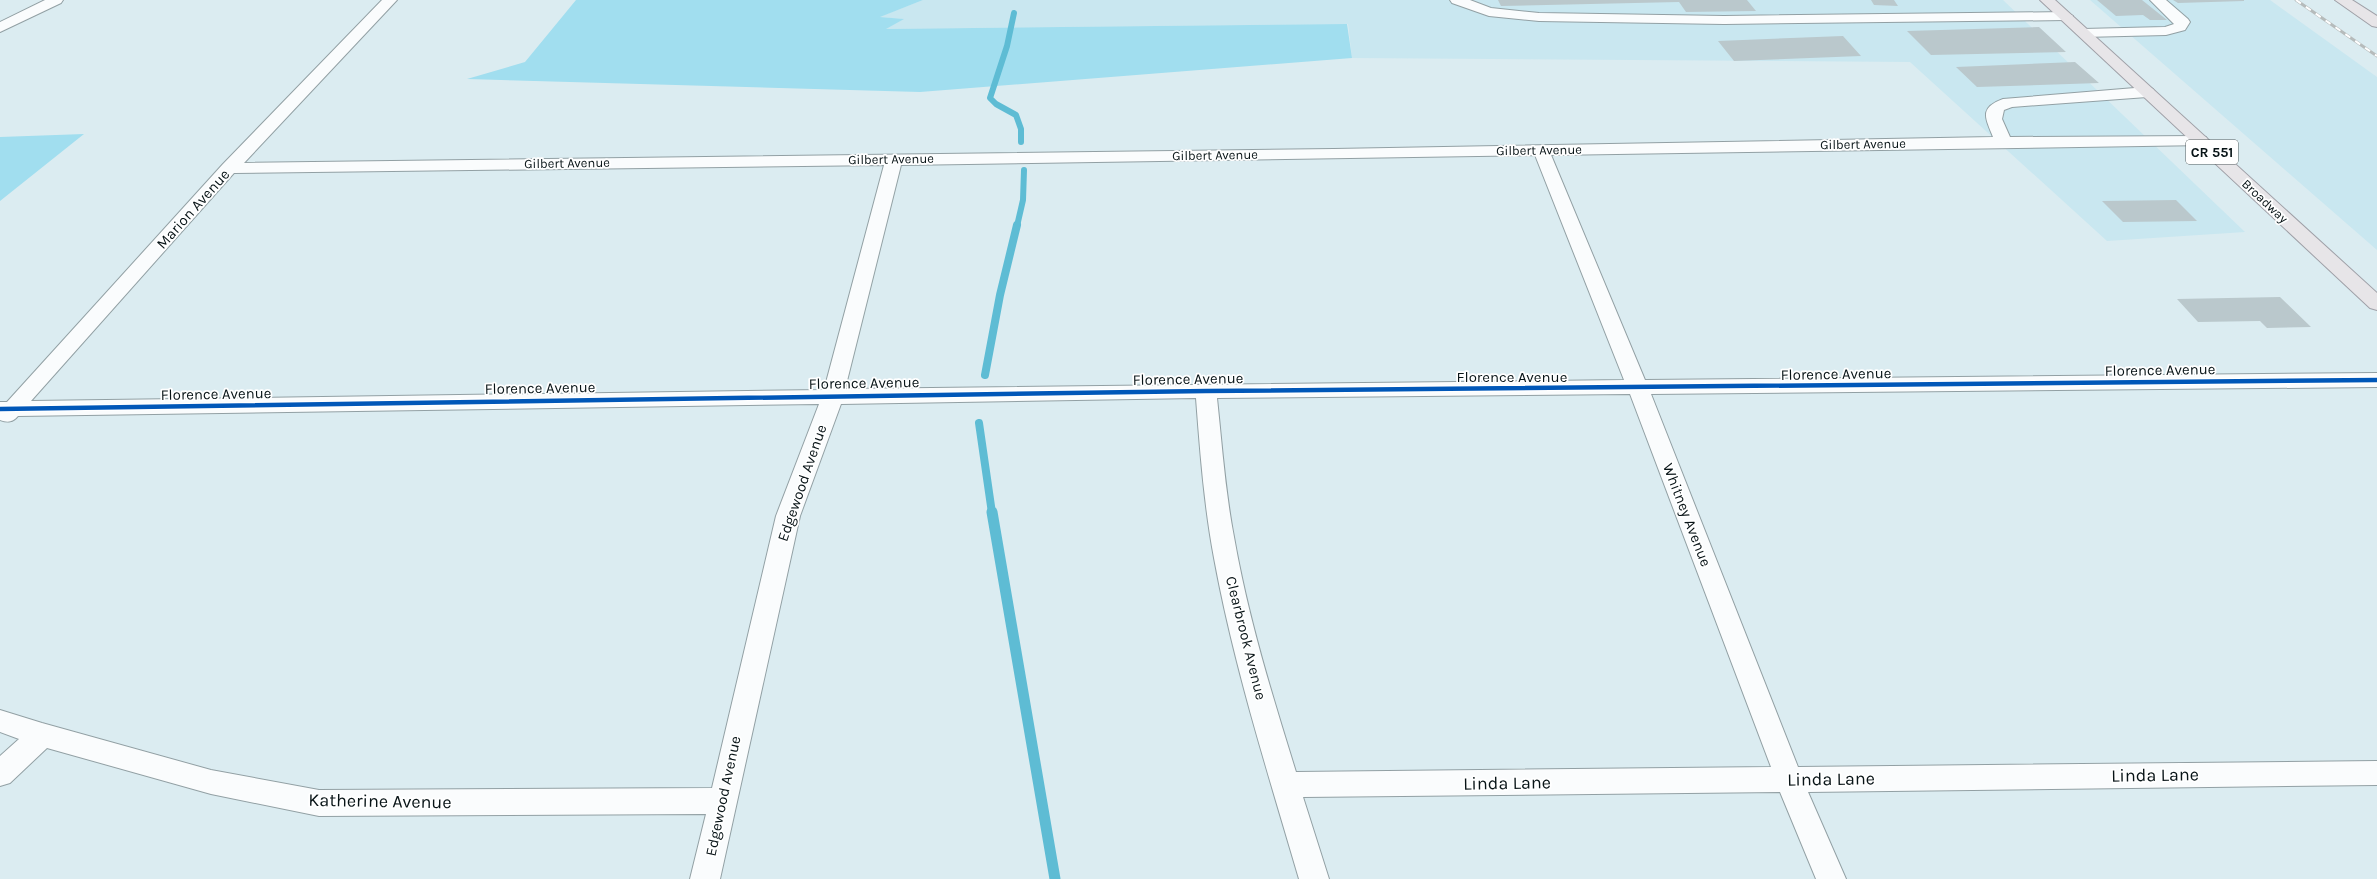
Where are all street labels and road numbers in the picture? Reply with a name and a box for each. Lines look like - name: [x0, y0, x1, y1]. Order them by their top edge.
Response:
- street label: Gilbert Avenue: [1820, 136, 1906, 152]
- road number: CR 551: [2186, 140, 2238, 164]
- street label: Gilbert Avenue: [1496, 142, 1582, 158]
- street label: Gilbert Avenue: [1172, 147, 1258, 163]
- street label: Gilbert Avenue: [848, 151, 934, 167]
- street label: Gilbert Avenue: [524, 155, 610, 171]
- street label: Marion Avenue: [153, 165, 233, 253]
- street label: Broadway: [2239, 176, 2291, 226]
- street label: Florence Avenue: [2104, 360, 2216, 380]
- street label: Florence Avenue: [1780, 364, 1892, 384]
- street label: Florence Avenue: [1457, 368, 1567, 386]
- street label: Florence Avenue: [1132, 369, 1244, 389]
- street label: Florence Avenue: [808, 373, 920, 393]
- street label: Florence Avenue: [484, 378, 596, 398]
- street label: Florence Avenue: [160, 384, 272, 404]
- street label: Edgewood Avenue: [774, 422, 830, 544]
- street label: Whitney Avenue: [1659, 461, 1715, 569]
- street label: Clearbrook Avenue: [1222, 574, 1270, 702]
- street label: Edgewood Avenue: [701, 734, 745, 858]
- street label: Linda Lane: [2111, 763, 2199, 787]
- street label: Linda Lane: [1787, 767, 1875, 791]
- street label: Linda Lane: [1463, 771, 1551, 795]
- street label: Katherine Avenue: [308, 789, 452, 813]

